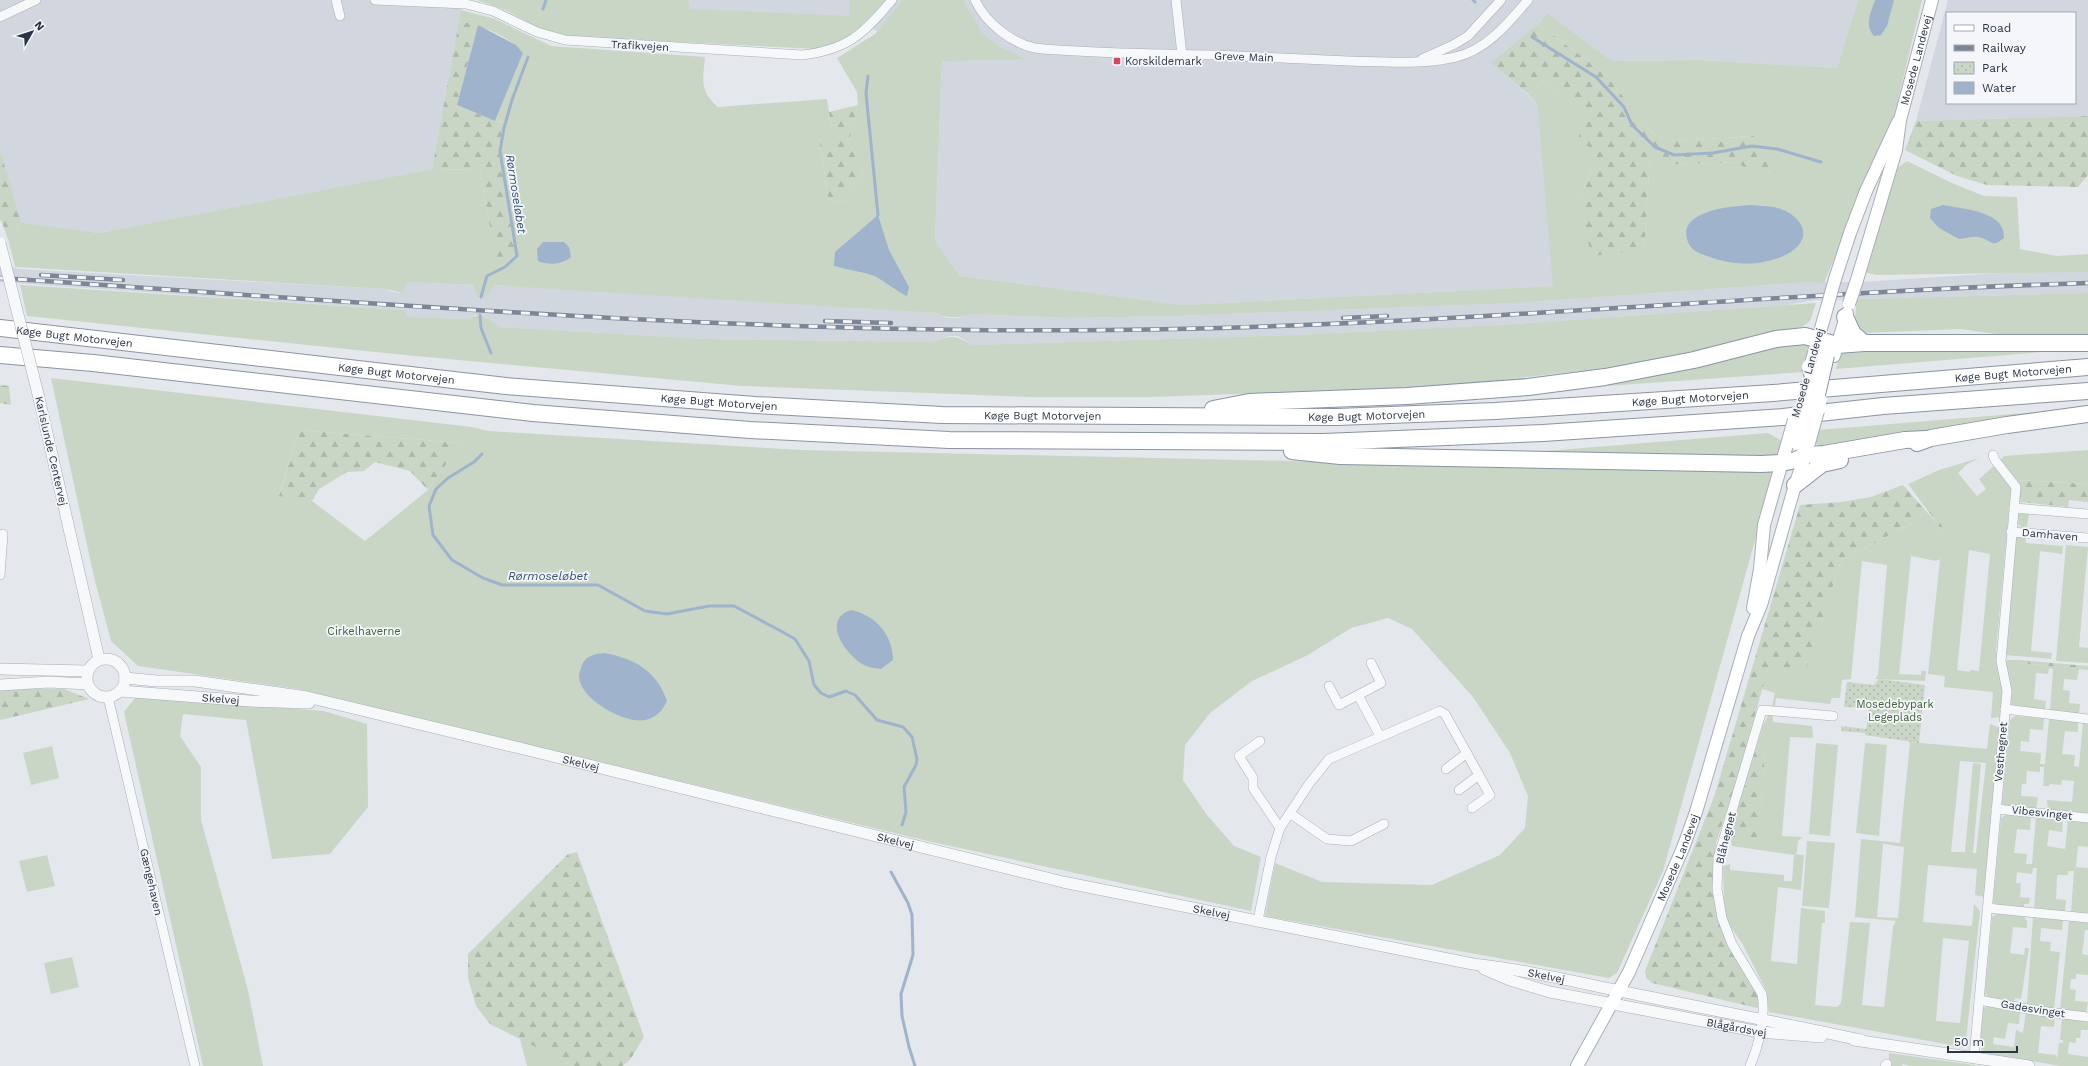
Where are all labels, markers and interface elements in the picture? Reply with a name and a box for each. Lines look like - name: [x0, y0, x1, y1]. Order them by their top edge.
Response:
- north arrow: [12, 12, 52, 52]
- legend: [1946, 12, 2076, 104]
- street label: Mosede Landevej: [1898, 13, 1934, 107]
- text: N: [32, 19, 47, 33]
- text: Road: [1982, 21, 2011, 35]
- street label: Trafikvejen: [611, 38, 669, 54]
- text: Railway: [1982, 41, 2027, 55]
- street label: Greve Main: [1214, 49, 1274, 65]
- place label: Korskildemark: [1125, 55, 1202, 68]
- marker: Korskildemark: [1112, 56, 1122, 66]
- text: Park: [1982, 61, 2008, 75]
- text: Water: [1982, 81, 2017, 95]
- water label: Rørmoseløbet: [503, 153, 529, 235]
- street label: Køge Bugt Motorvejen: [15, 323, 134, 350]
- street label: Mosede Landevej: [1789, 327, 1827, 419]
- street label: Køge Bugt Motorvejen: [337, 360, 455, 387]
- street label: Køge Bugt Motorvejen: [1954, 362, 2072, 384]
- street label: Køge Bugt Motorvejen: [1631, 388, 1749, 409]
- street label: Køge Bugt Motorvejen: [660, 391, 778, 413]
- street label: Karlslunde Centervej: [32, 395, 70, 507]
- street label: Køge Bugt Motorvejen: [1308, 407, 1426, 424]
- street label: Køge Bugt Motorvejen: [984, 409, 1101, 422]
- street label: Damhaven: [2021, 526, 2079, 544]
- water label: Rørmoseløbet: [508, 569, 588, 583]
- park label: Cirkelhaverne: [327, 625, 401, 638]
- street label: Skelvej: [201, 691, 240, 707]
- park label: Mosedebypark Legeplads: [1856, 698, 1934, 724]
- street label: Vesthegnet: [1992, 721, 2010, 782]
- street label: Skelvej: [561, 752, 601, 774]
- street label: Vibesvinget: [2011, 803, 2073, 823]
- street label: Blåhegnet: [1713, 810, 1739, 865]
- street label: Mosede Landevej: [1654, 812, 1701, 903]
- street label: Skelvej: [876, 830, 915, 851]
- street label: Gængehaven: [137, 847, 165, 917]
- street label: Skelvej: [1192, 902, 1231, 922]
- street label: Skelvej: [1527, 966, 1566, 986]
- street label: Gadesvinget: [2000, 997, 2067, 1021]
- street label: Blågårdsvej: [1706, 1015, 1767, 1039]
- scale bar: [1948, 1028, 2017, 1054]
- text: 50 m: [1954, 1035, 1984, 1049]

